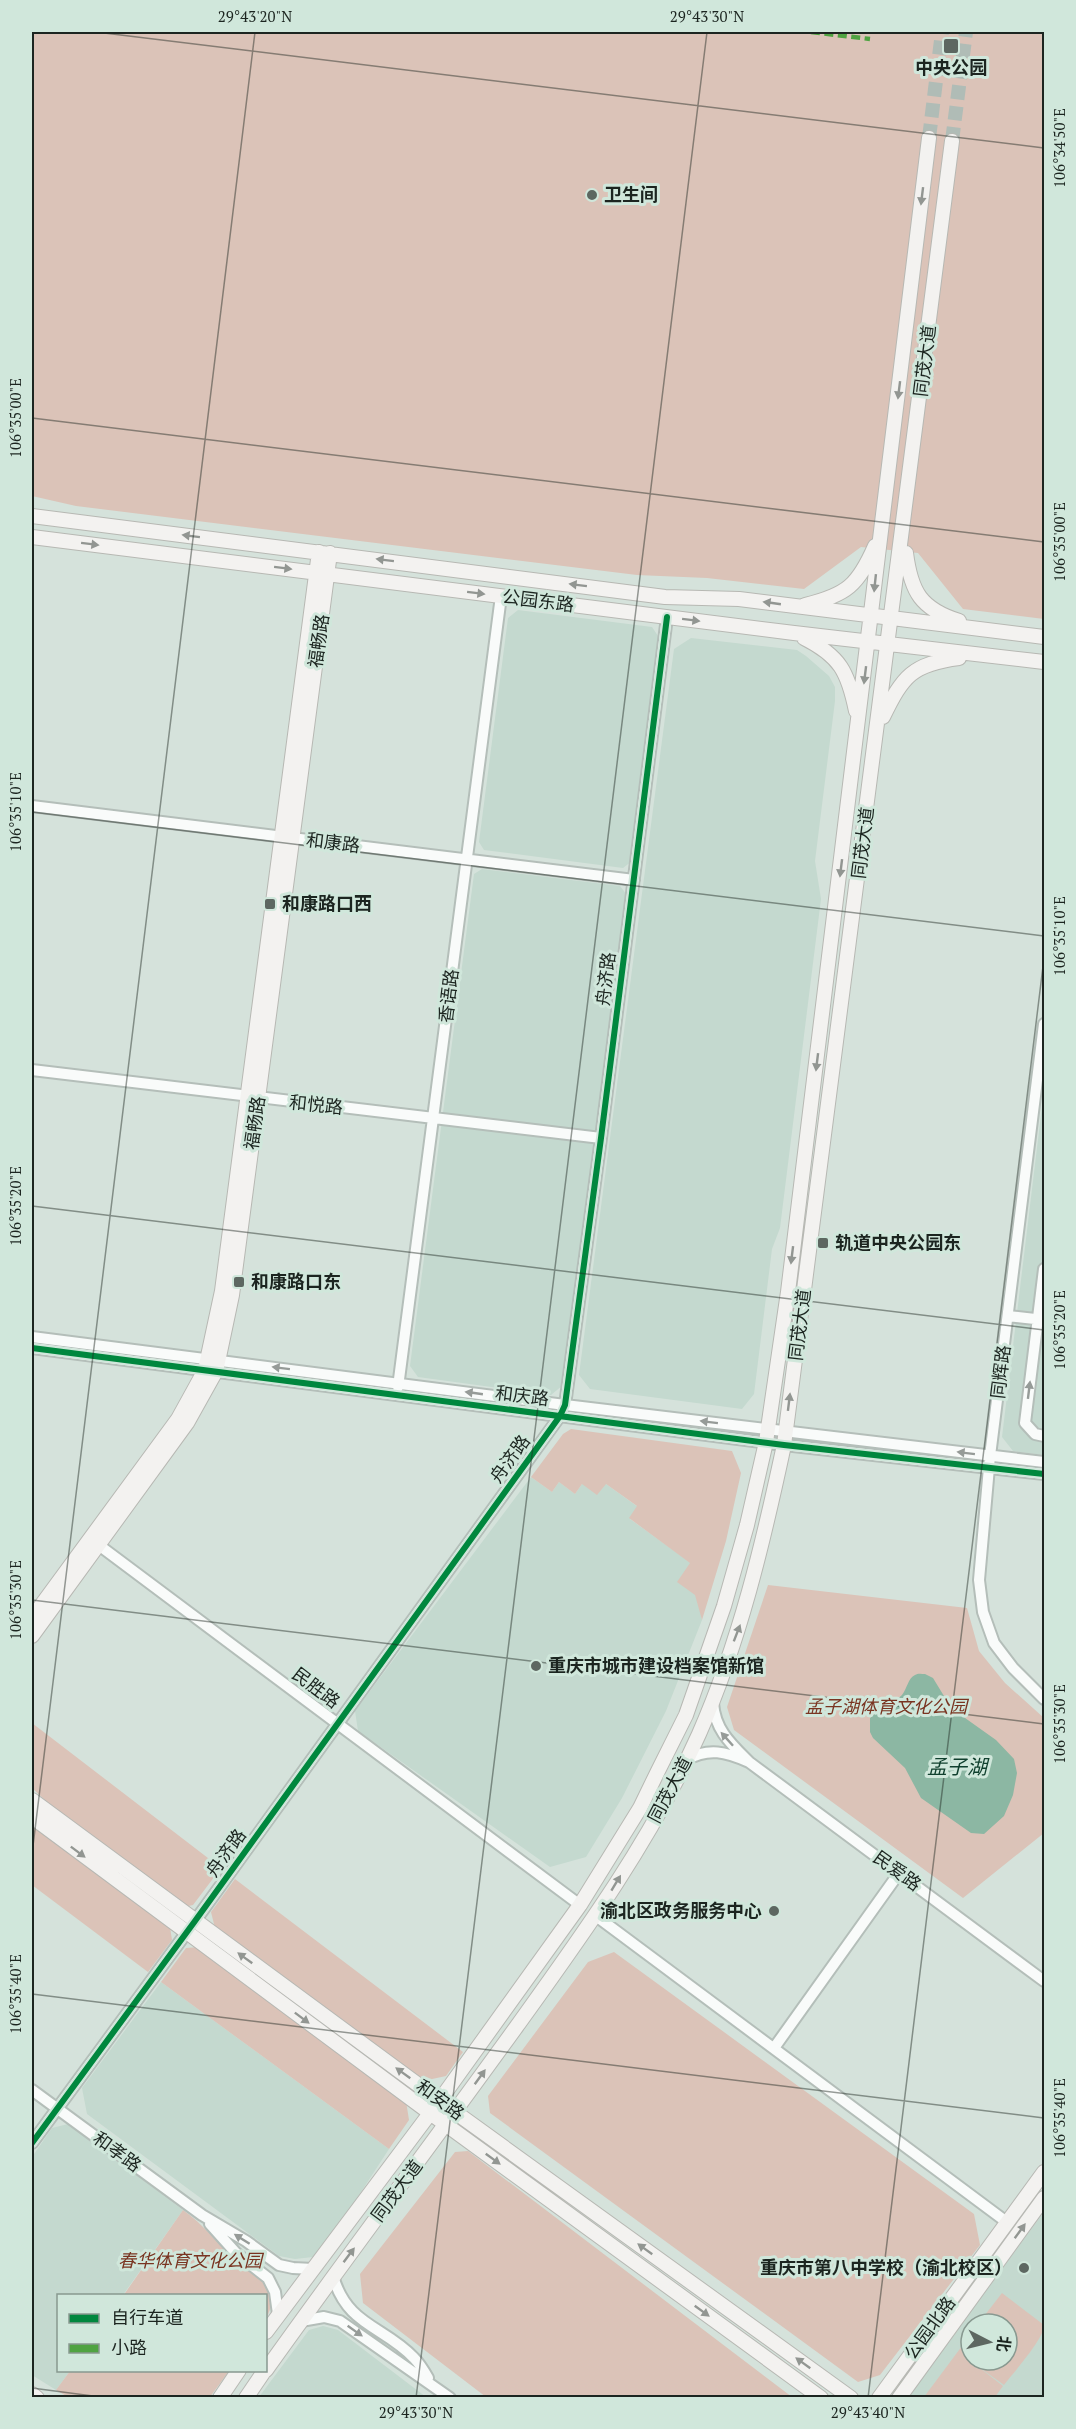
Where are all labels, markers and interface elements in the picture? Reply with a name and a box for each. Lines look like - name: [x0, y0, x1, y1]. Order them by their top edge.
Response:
- text: 29°43'20"N: [218, 6, 292, 26]
- text: 29°43'30"N: [670, 6, 744, 26]
- marker: 中央公园: [942, 37, 960, 55]
- place label: 中央公园: [915, 55, 987, 79]
- text: 106°34'50"E: [1049, 108, 1069, 188]
- place label: 卫生间: [604, 182, 658, 206]
- one-way arrow: [918, 187, 927, 206]
- marker: 卫生间: [585, 188, 599, 202]
- street label: 同茂大道: [908, 324, 940, 398]
- text: 106°35'00"E: [5, 378, 25, 458]
- one-way arrow: [894, 380, 903, 399]
- text: 106°35'00"E: [1049, 502, 1069, 582]
- one-way arrow: [182, 532, 201, 541]
- one-way arrow: [80, 539, 99, 549]
- one-way arrow: [375, 556, 394, 565]
- one-way arrow: [274, 563, 293, 573]
- one-way arrow: [871, 574, 880, 593]
- one-way arrow: [569, 581, 588, 590]
- street label: 公园东路: [501, 584, 575, 616]
- one-way arrow: [467, 588, 486, 597]
- one-way arrow: [762, 599, 781, 608]
- street label: 福畅路: [302, 612, 334, 669]
- one-way arrow: [681, 615, 700, 625]
- one-way arrow: [860, 665, 869, 684]
- text: 106°35'10"E: [5, 772, 25, 852]
- street label: 同茂大道: [846, 806, 878, 880]
- street label: 和康路: [305, 827, 361, 857]
- one-way arrow: [836, 859, 845, 878]
- place label: 和康路口西: [282, 891, 372, 915]
- text: 106°35'10"E: [1049, 896, 1069, 976]
- marker: 和康路口西: [263, 897, 277, 911]
- street label: 舟济路: [590, 951, 620, 1007]
- street label: 香语路: [433, 968, 463, 1024]
- one-way arrow: [812, 1052, 821, 1071]
- street label: 和悦路: [288, 1089, 344, 1119]
- street label: 福畅路: [238, 1094, 270, 1151]
- text: 106°35'20"E: [5, 1166, 25, 1246]
- place label: 轨道中央公园东: [835, 1230, 961, 1254]
- marker: 轨道中央公园东: [816, 1236, 830, 1250]
- one-way arrow: [788, 1246, 797, 1265]
- place label: 和康路口东: [251, 1269, 341, 1293]
- marker: 和康路口东: [232, 1275, 246, 1289]
- street label: 同茂大道: [783, 1288, 815, 1362]
- text: 106°35'20"E: [1049, 1290, 1069, 1370]
- street label: 同辉路: [985, 1344, 1015, 1400]
- one-way arrow: [271, 1363, 290, 1373]
- street label: 和庆路: [494, 1380, 550, 1410]
- one-way arrow: [1025, 1380, 1034, 1399]
- one-way arrow: [465, 1388, 484, 1397]
- one-way arrow: [785, 1392, 794, 1411]
- one-way arrow: [700, 1417, 719, 1427]
- street label: 舟济路: [484, 1430, 535, 1487]
- one-way arrow: [956, 1448, 975, 1457]
- text: 106°35'30"E: [5, 1560, 25, 1640]
- one-way arrow: [732, 1623, 742, 1641]
- place label: 重庆市城市建设档案馆新馆: [548, 1653, 764, 1677]
- marker: 重庆市城市建设档案馆新馆: [529, 1659, 543, 1673]
- street label: 民胜路: [288, 1661, 345, 1713]
- text: 106°35'30"E: [1049, 1684, 1069, 1764]
- park label: 孟子湖体育文化公园: [805, 1694, 970, 1718]
- one-way arrow: [721, 1732, 734, 1747]
- street label: 同茂大道: [642, 1752, 697, 1827]
- water label: 孟子湖: [927, 1753, 990, 1780]
- street label: 舟济路: [200, 1824, 251, 1881]
- street label: 民爱路: [869, 1845, 926, 1896]
- one-way arrow: [70, 1846, 86, 1858]
- one-way arrow: [610, 1875, 621, 1891]
- place label: 渝北区政务服务中心: [600, 1898, 762, 1922]
- marker: 渝北区政务服务中心: [767, 1904, 781, 1918]
- one-way arrow: [237, 1952, 253, 1964]
- text: 106°35'40"E: [5, 1954, 25, 2034]
- one-way arrow: [295, 2012, 310, 2024]
- one-way arrow: [395, 2067, 410, 2079]
- one-way arrow: [474, 2070, 486, 2086]
- street label: 和安路: [412, 2074, 469, 2125]
- text: 106°35'40"E: [1049, 2078, 1069, 2158]
- street label: 和孝路: [89, 2126, 146, 2177]
- one-way arrow: [485, 2153, 501, 2165]
- street label: 同茂大道: [365, 2154, 427, 2226]
- one-way arrow: [1014, 2224, 1026, 2240]
- one-way arrow: [234, 2234, 250, 2245]
- one-way arrow: [638, 2243, 654, 2255]
- one-way arrow: [343, 2247, 355, 2262]
- park label: 春华体育文化公园: [118, 2248, 265, 2272]
- place label: 重庆市第八中学校（渝北校区）: [760, 2255, 1012, 2279]
- marker: 重庆市第八中学校（渝北校区）: [1017, 2261, 1031, 2275]
- street label: 公园北路: [898, 2291, 960, 2364]
- legend: [57, 2294, 267, 2372]
- text: 自行车道: [111, 2305, 183, 2329]
- one-way arrow: [693, 2305, 709, 2317]
- north arrow: [959, 2312, 1019, 2372]
- one-way arrow: [347, 2325, 363, 2336]
- text: 小路: [111, 2335, 147, 2359]
- text: 北: [992, 2335, 1016, 2353]
- one-way arrow: [796, 2357, 812, 2369]
- text: 29°43'30"N: [379, 2402, 453, 2422]
- text: 29°43'40"N: [831, 2402, 905, 2422]

